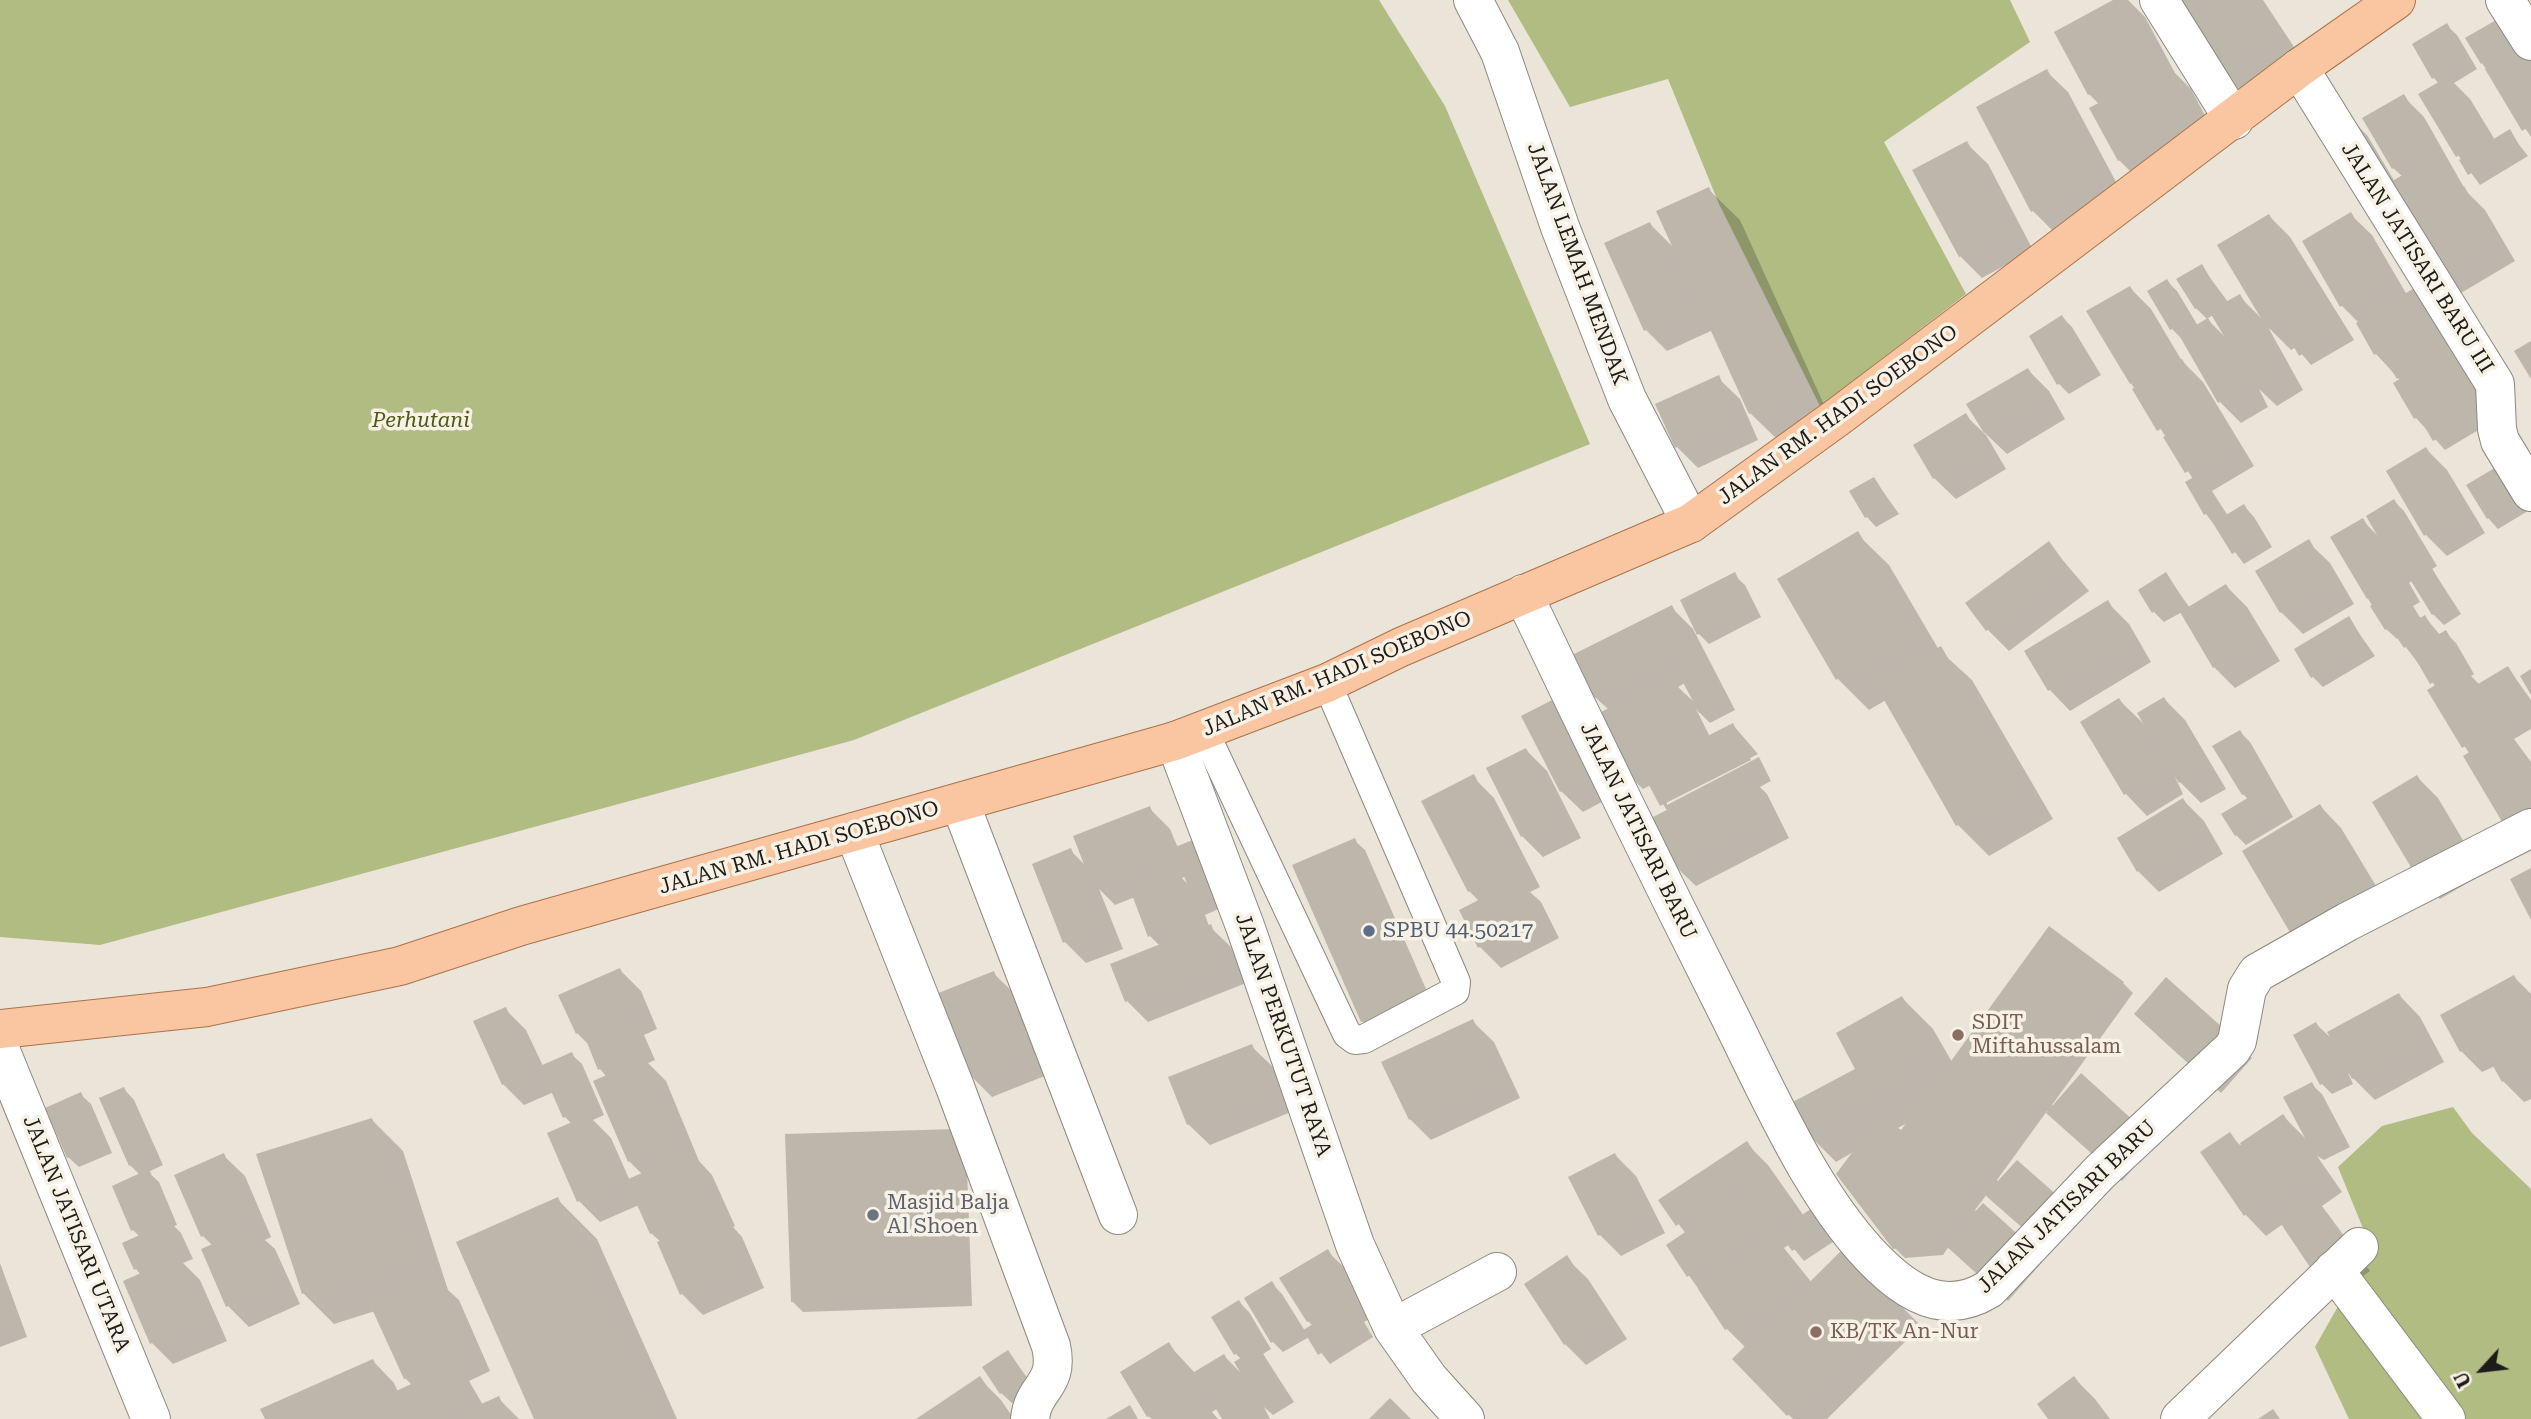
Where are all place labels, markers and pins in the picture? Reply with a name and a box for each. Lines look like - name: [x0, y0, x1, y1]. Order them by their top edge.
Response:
- place label: SPBU 44.50217: [1383, 918, 1533, 944]
- marker: SPBU 44.50217: [1361, 923, 1377, 939]
- place label: SDIT Miftahussalam: [1972, 1010, 2121, 1060]
- marker: SDIT Miftahussalam: [1950, 1027, 1966, 1043]
- place label: Masjid Balja Al Shoen: [887, 1190, 1009, 1240]
- marker: Masjid Balja Al Shoen: [865, 1207, 881, 1223]
- place label: KB/TK An-Nur: [1830, 1319, 1978, 1345]
- marker: KB/TK An-Nur: [1808, 1324, 1824, 1340]

